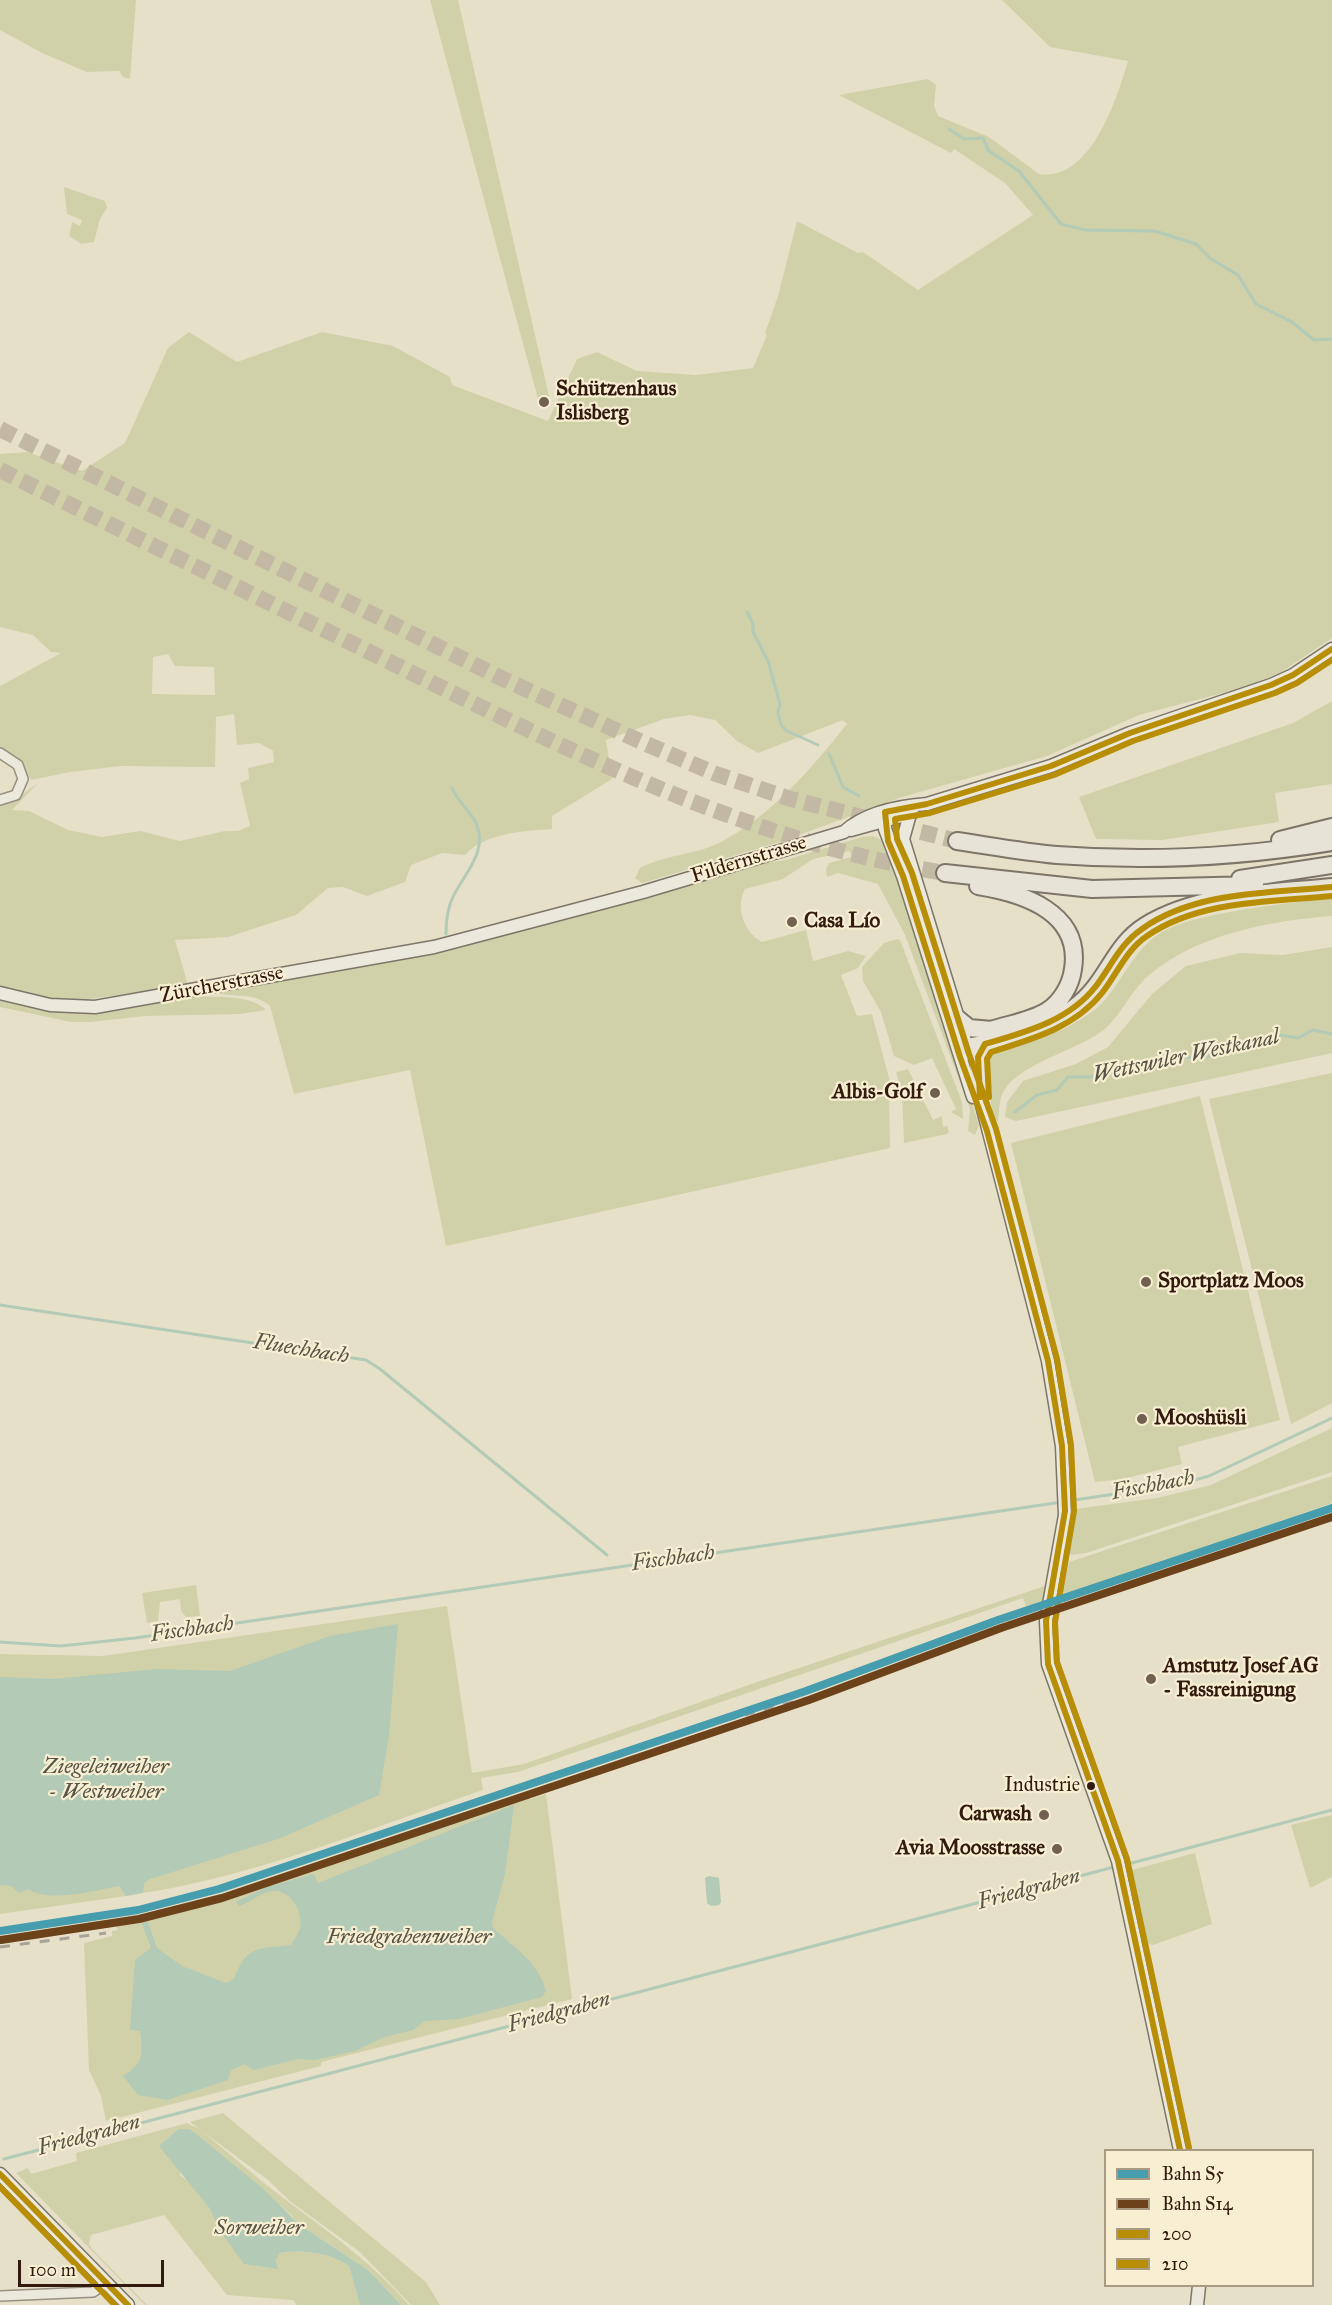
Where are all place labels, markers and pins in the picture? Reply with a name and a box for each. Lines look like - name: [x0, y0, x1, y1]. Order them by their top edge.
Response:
- place label: Schützenhaus Islisberg: [556, 377, 676, 427]
- marker: Schützenhaus Islisberg: [537, 395, 551, 409]
- place label: Casa Lío: [804, 909, 880, 935]
- marker: Casa Lío: [785, 915, 799, 929]
- place label: Albis-Golf: [832, 1080, 923, 1106]
- marker: Albis-Golf: [928, 1086, 942, 1100]
- place label: Sportplatz Moos: [1158, 1269, 1304, 1295]
- marker: Sportplatz Moos: [1139, 1275, 1153, 1289]
- place label: Mooshüsli: [1154, 1406, 1246, 1432]
- marker: Mooshüsli: [1135, 1412, 1149, 1426]
- place label: Amstutz Josef AG - Fassreinigung: [1163, 1654, 1318, 1704]
- marker: Amstutz Josef AG - Fassreinigung: [1144, 1672, 1158, 1686]
- place label: Industrie: [1004, 1774, 1080, 1798]
- marker: Industrie: [1085, 1780, 1097, 1792]
- place label: Carwash: [959, 1802, 1032, 1828]
- marker: Carwash: [1037, 1808, 1051, 1822]
- place label: Avia Moosstrasse: [896, 1836, 1045, 1862]
- marker: Avia Moosstrasse: [1050, 1842, 1064, 1856]

